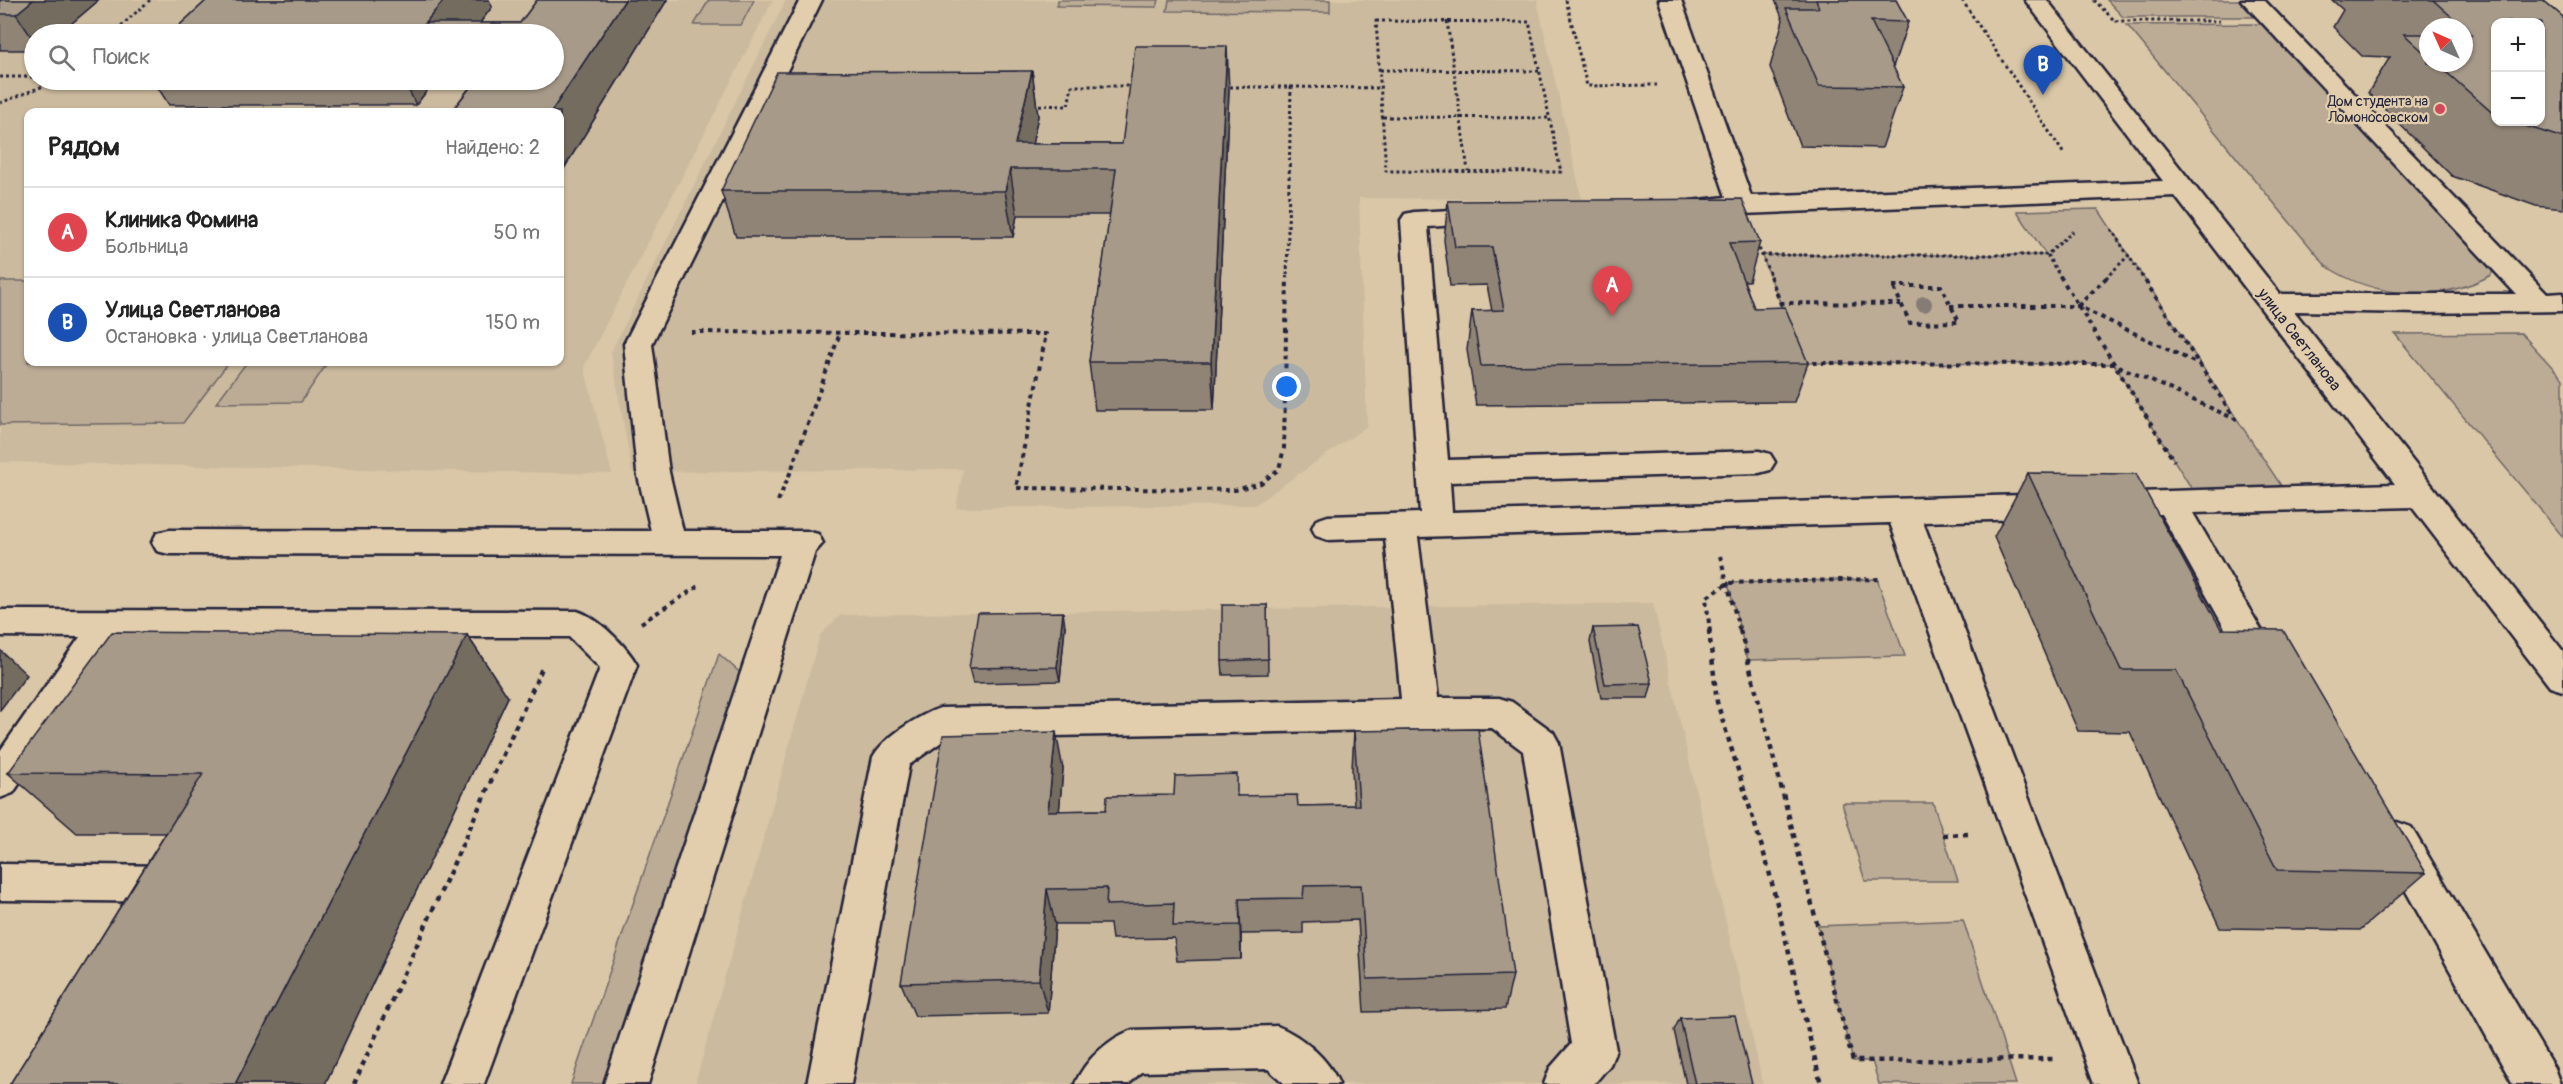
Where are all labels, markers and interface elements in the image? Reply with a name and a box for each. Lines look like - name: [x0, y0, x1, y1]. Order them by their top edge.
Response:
- north arrow: [2419, 18, 2473, 72]
- map controls: [2491, 18, 2545, 126]
- button: +: [2491, 18, 2545, 72]
- search box: [24, 24, 564, 90]
- icon: search: [45, 41, 78, 74]
- text: Поиск: [93, 43, 150, 71]
- pin: B: [2024, 46, 2062, 95]
- button: −: [2491, 72, 2545, 126]
- place label: Дом студента на Ломоносовском: [2327, 93, 2428, 126]
- marker: Дом студента на Ломоносовском: [2433, 102, 2447, 116]
- text: Рядом: [48, 131, 120, 163]
- text: Найдено: 2: [445, 135, 540, 160]
- text: Клиника Фомина: [105, 206, 258, 234]
- text: A: [61, 220, 74, 245]
- text: 50 m: [493, 220, 540, 245]
- text: Больница: [105, 234, 188, 259]
- pin: A: [1592, 266, 1632, 316]
- street label: улица Светланова: [2252, 284, 2345, 395]
- text: Улица Светланова: [105, 296, 280, 324]
- text: B: [62, 310, 73, 335]
- text: 150 m: [486, 310, 540, 335]
- text: Остановка · улица Светланова: [105, 324, 368, 349]
- your location: [1272, 372, 1301, 401]

